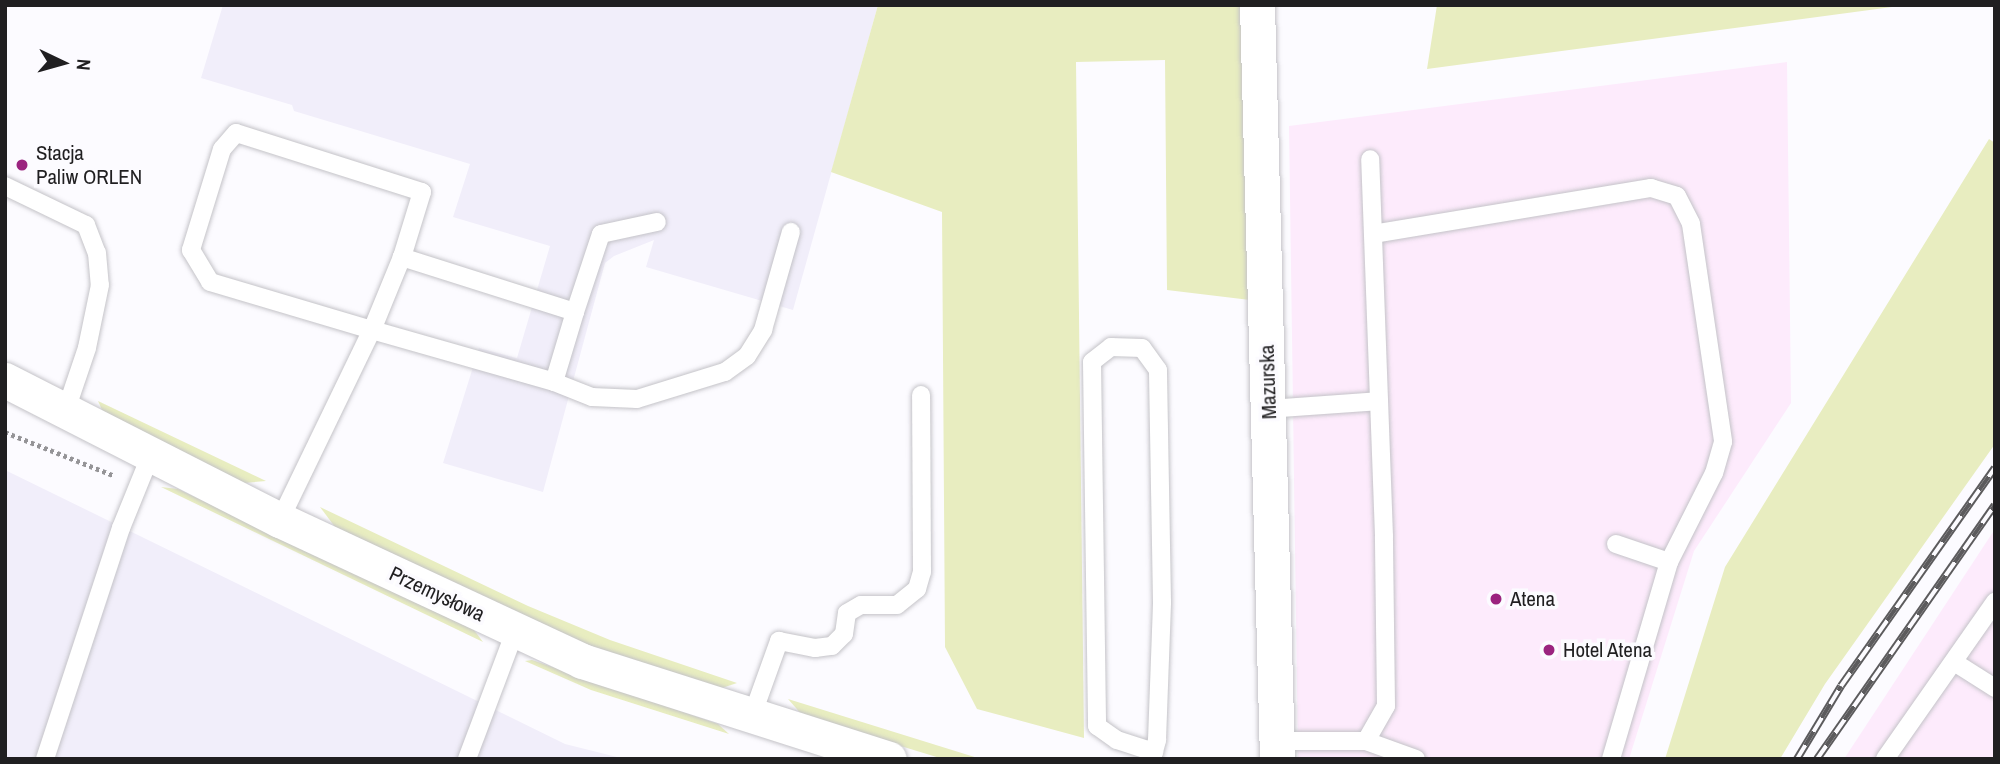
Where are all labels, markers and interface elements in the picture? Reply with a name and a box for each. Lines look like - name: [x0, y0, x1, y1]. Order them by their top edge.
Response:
- north arrow: [28, 28, 98, 98]
- text: N: [70, 58, 97, 72]
- place label: Stacja Paliw ORLEN: [36, 140, 142, 190]
- marker: Stacja Paliw ORLEN: [14, 157, 30, 173]
- street label: Mazurska: [1254, 344, 1282, 420]
- street label: Przemysłowa: [385, 561, 489, 627]
- place label: Atena: [1510, 586, 1555, 612]
- marker: Atena: [1488, 591, 1504, 607]
- place label: Hotel Atena: [1563, 637, 1653, 663]
- marker: Hotel Atena: [1541, 642, 1557, 658]

